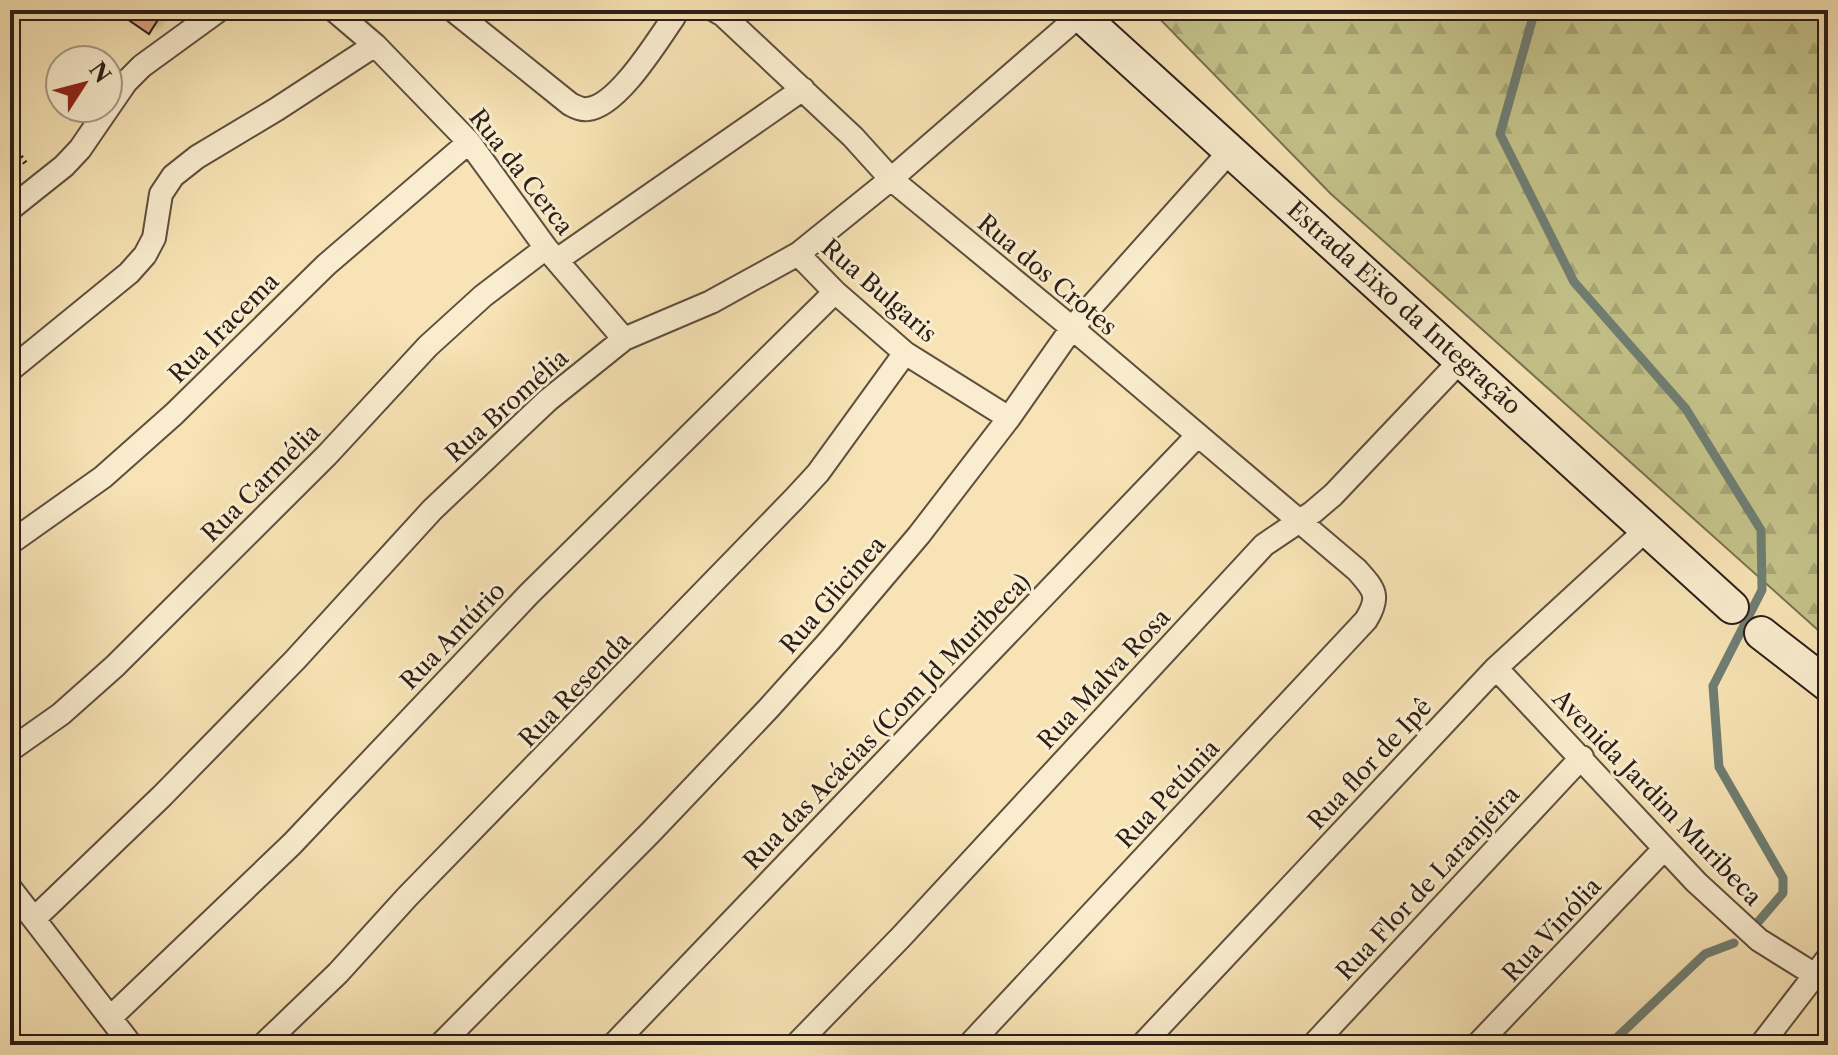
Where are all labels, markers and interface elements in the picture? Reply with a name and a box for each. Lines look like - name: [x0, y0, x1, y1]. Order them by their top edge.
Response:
- north arrow: [44, 44, 124, 124]
- text: N: [83, 57, 116, 88]
- street label: Rua da Cerca: [463, 103, 580, 241]
- street label: Estrada Eixo da Integração: [1281, 195, 1527, 420]
- street label: Rua dos Crotes: [972, 208, 1123, 341]
- street label: Rua Bulgaris: [816, 233, 943, 348]
- street label: Rua Iracema: [163, 266, 285, 389]
- street label: Rua Bromélia: [439, 343, 574, 468]
- street label: Rua Carmélia: [196, 417, 326, 548]
- street label: Rua Glicinea: [774, 530, 892, 659]
- street label: Rua das Acácias (Com Jd Muribeca): [737, 568, 1036, 876]
- street label: Rua Antúrio: [394, 576, 511, 695]
- street label: Rua Malva Rosa: [1031, 602, 1176, 755]
- street label: Rua Resenda: [513, 626, 637, 753]
- street label: Avenida Jardim Muribeca: [1546, 683, 1768, 912]
- street label: Rua flor de Ipê: [1302, 692, 1438, 835]
- street label: Rua Petúnia: [1110, 733, 1225, 854]
- street label: Rua Flor de Laranjeira: [1330, 779, 1526, 986]
- street label: Rua Vinólia: [1496, 871, 1607, 988]

